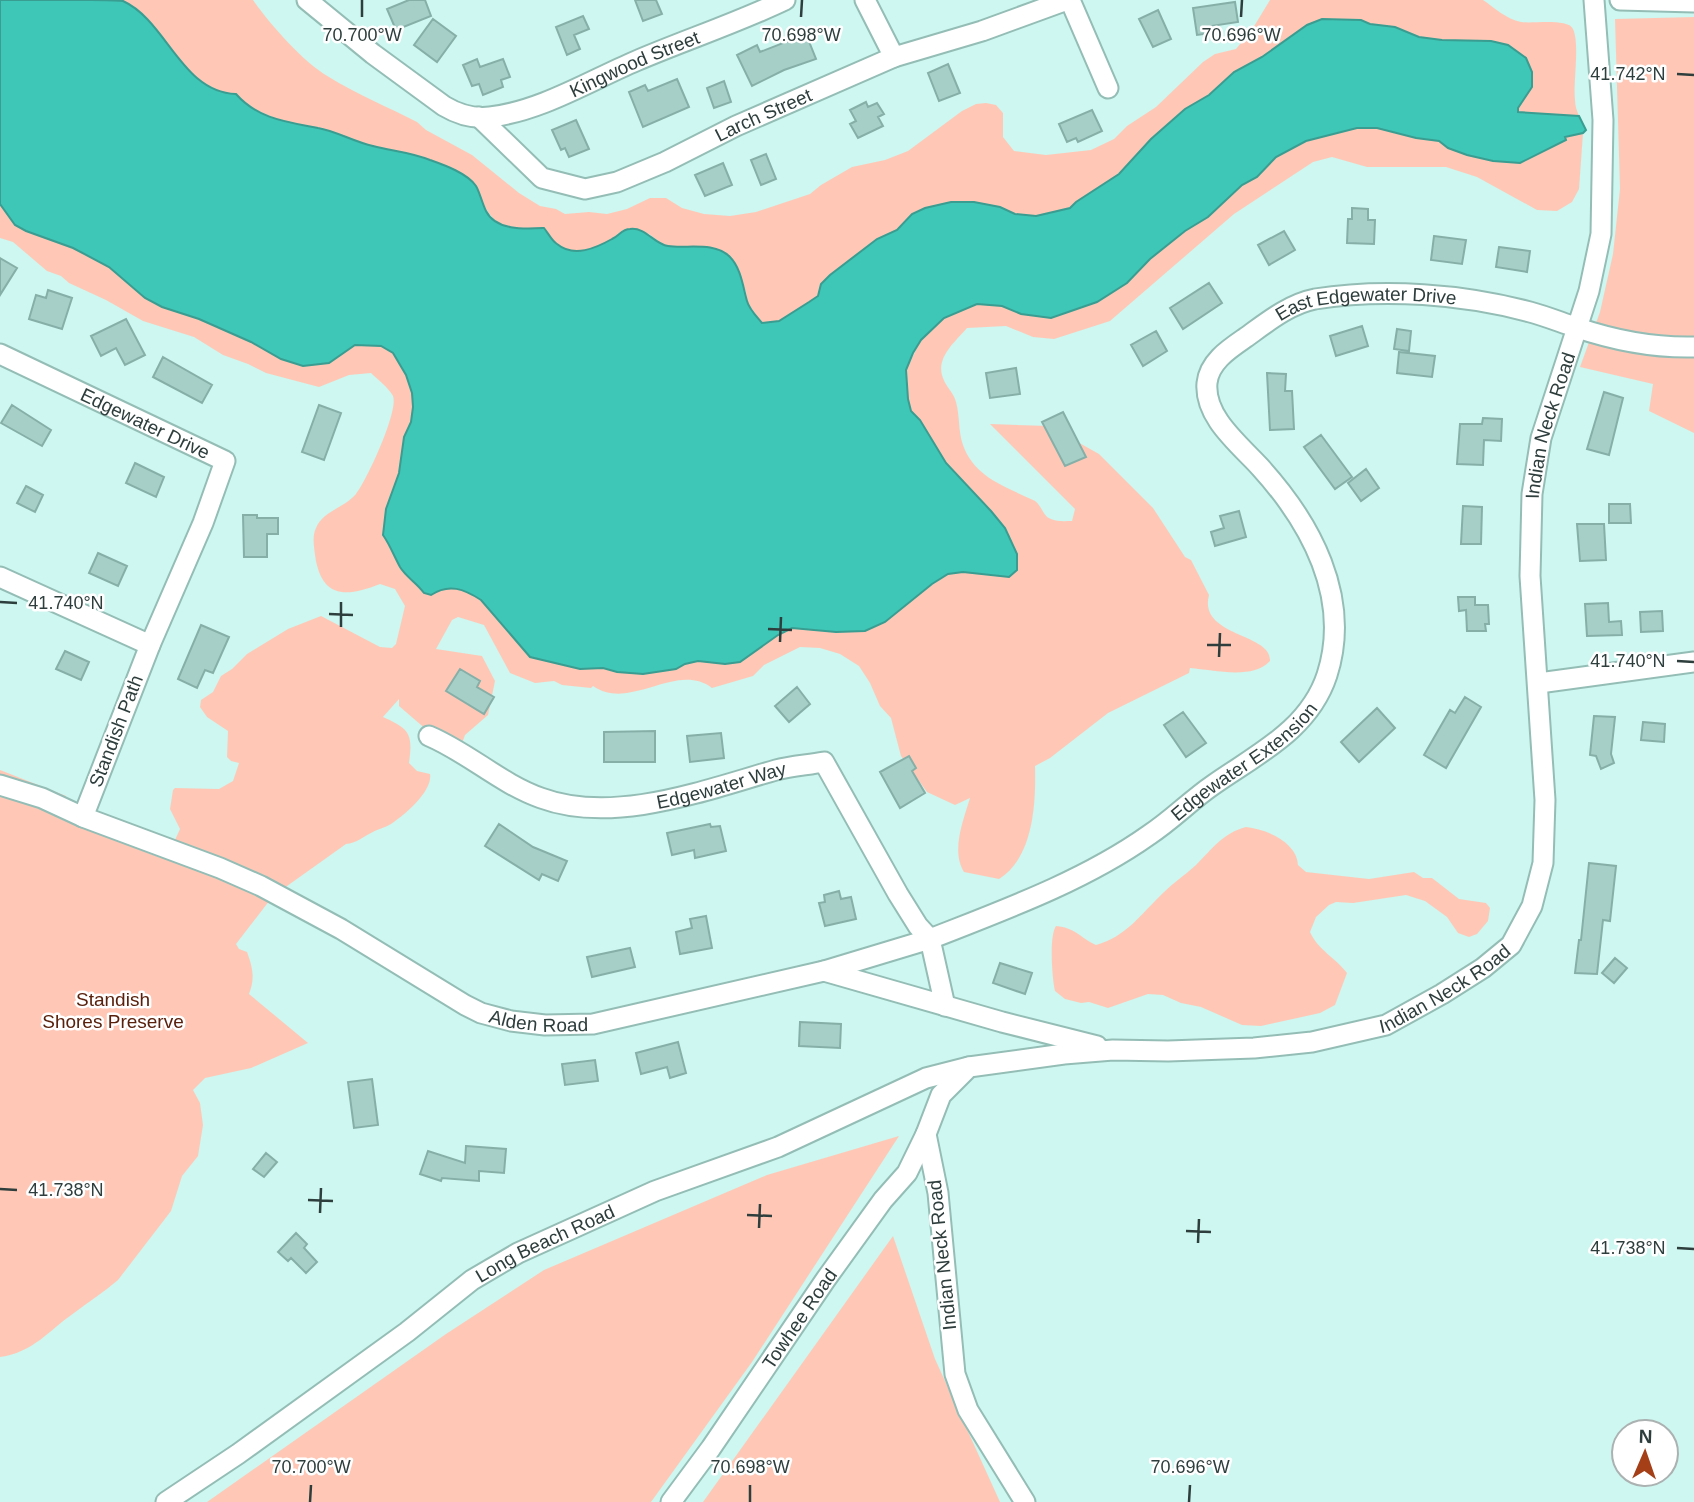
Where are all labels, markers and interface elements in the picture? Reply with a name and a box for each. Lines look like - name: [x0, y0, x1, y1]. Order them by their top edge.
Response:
- text: 70.700°W: [322, 25, 402, 45]
- text: 70.698°W: [761, 25, 841, 45]
- text: 70.696°W: [1201, 25, 1281, 45]
- street label: Kingwood Street: [566, 26, 703, 101]
- text: 41.742°N: [1590, 64, 1666, 84]
- street label: Larch Street: [711, 84, 815, 145]
- street label: East Edgewater Drive: [1271, 283, 1458, 325]
- street label: Indian Neck Road: [1521, 350, 1579, 499]
- street label: Edgewater Drive: [77, 383, 213, 463]
- text: 41.740°N: [28, 593, 104, 613]
- text: 41.740°N: [1590, 651, 1666, 671]
- street label: Standish Path: [85, 672, 147, 790]
- street label: Edgewater Extension: [1167, 698, 1321, 825]
- street label: Edgewater Way: [654, 757, 788, 812]
- street label: Indian Neck Road: [1377, 940, 1514, 1037]
- park label: Standish Shores Preserve: [42, 989, 184, 1032]
- street label: Alden Road: [487, 1005, 588, 1036]
- street label: Indian Neck Road: [924, 1179, 960, 1331]
- text: 41.738°N: [28, 1180, 104, 1200]
- street label: Long Beach Road: [472, 1200, 618, 1286]
- text: 41.738°N: [1590, 1238, 1666, 1258]
- street label: Towhee Road: [758, 1264, 841, 1372]
- north arrow: [1610, 1418, 1680, 1488]
- text: N: [1638, 1426, 1653, 1447]
- text: 70.700°W: [271, 1457, 351, 1477]
- text: 70.698°W: [710, 1457, 790, 1477]
- text: 70.696°W: [1150, 1457, 1230, 1477]

